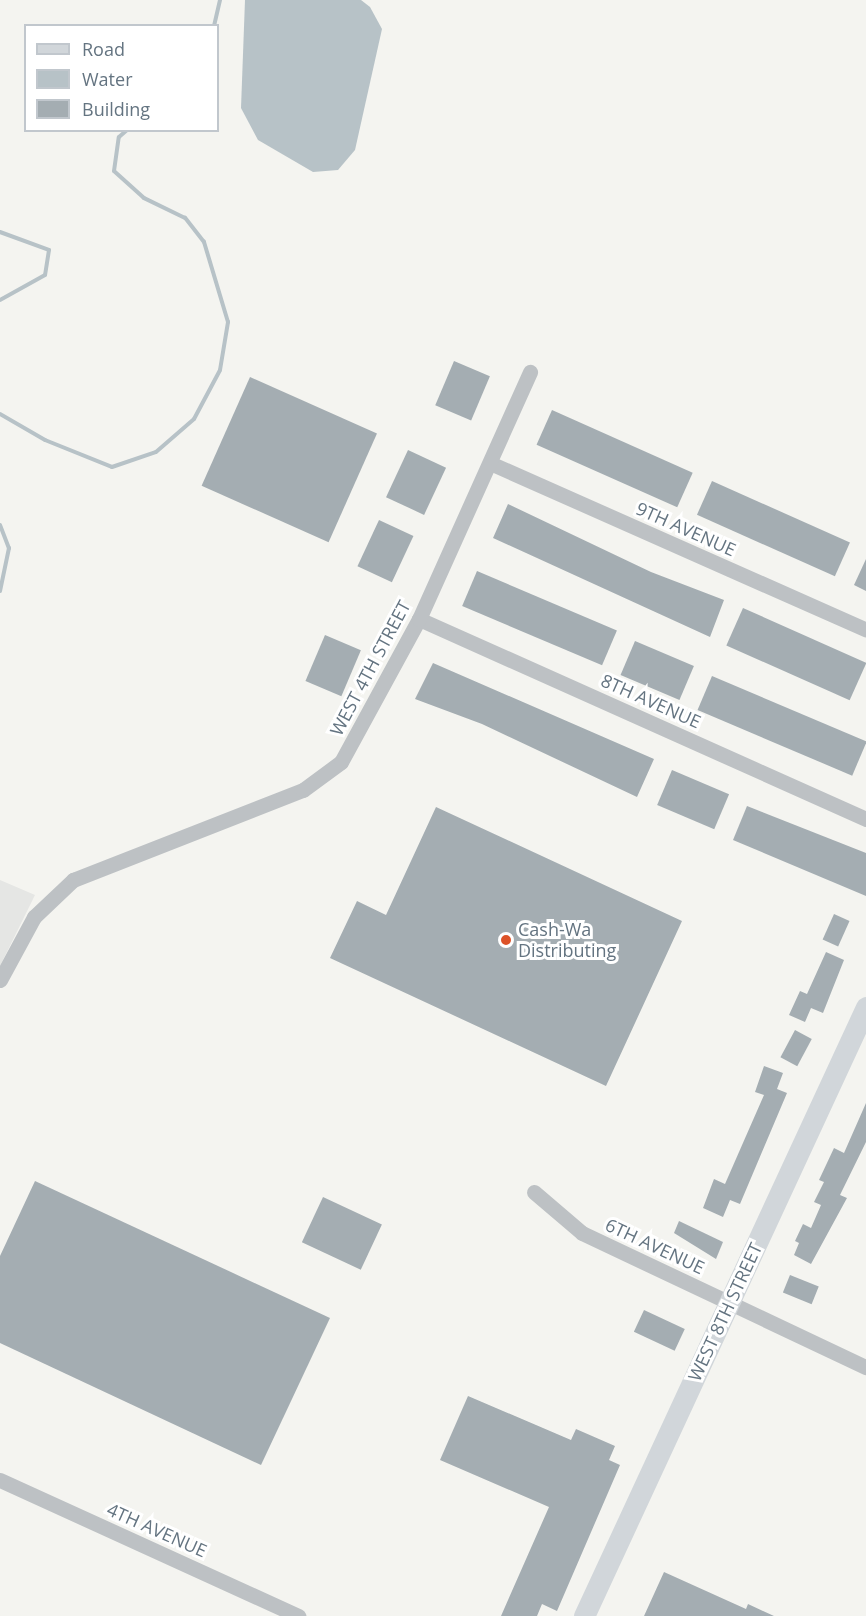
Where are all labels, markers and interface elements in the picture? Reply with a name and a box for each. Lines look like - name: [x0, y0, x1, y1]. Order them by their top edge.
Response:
- legend: [24, 24, 219, 132]
- text: Road: [82, 37, 125, 61]
- text: Water: [82, 67, 133, 91]
- text: Building: [82, 97, 150, 121]
- street label: 9TH AVENUE: [633, 497, 739, 561]
- street label: WEST 4TH STREET: [325, 597, 415, 739]
- street label: 8TH AVENUE: [598, 669, 704, 733]
- place label: Cash-Wa Distributing: [518, 919, 616, 962]
- marker: Cash-Wa Distributing: [499, 933, 513, 947]
- street label: 6TH AVENUE: [602, 1214, 708, 1278]
- street label: WEST 8TH STREET: [684, 1239, 766, 1385]
- street label: 4TH AVENUE: [104, 1498, 210, 1562]

